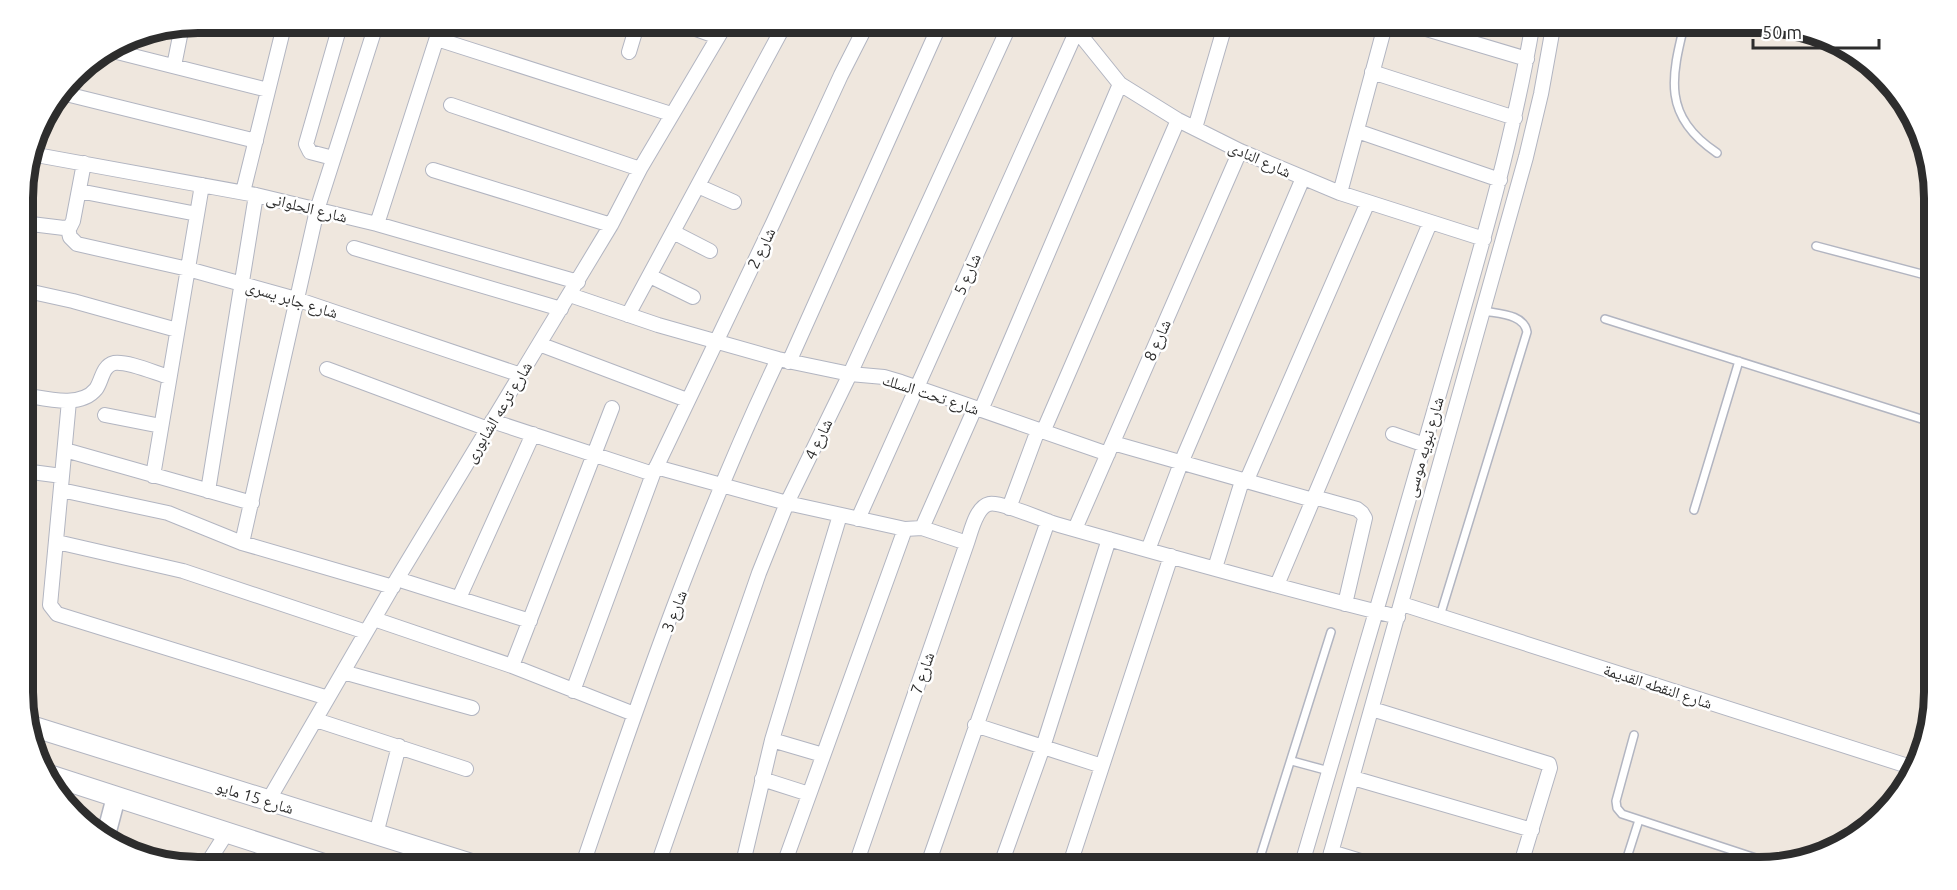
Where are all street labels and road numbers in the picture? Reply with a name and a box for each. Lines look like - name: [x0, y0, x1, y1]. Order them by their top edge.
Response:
- street label: شارع النادى: [1225, 137, 1294, 183]
- street label: شارع الحلوانى: [264, 188, 349, 228]
- street label: شارع 2: [743, 225, 780, 272]
- street label: شارع 5: [950, 251, 986, 298]
- street label: شارع جابر يسرى: [243, 276, 340, 323]
- street label: شارع 8: [1140, 317, 1176, 364]
- street label: شارع ترعه الشابورى: [461, 358, 537, 467]
- street label: شارع تحت السلك: [880, 370, 982, 420]
- street label: شارع نبويه موسى: [1401, 395, 1449, 500]
- street label: شارع 4: [800, 416, 837, 463]
- street label: شارع 3: [658, 588, 692, 635]
- street label: شارع 7: [906, 650, 939, 697]
- street label: شارع النقطه القديمة: [1601, 660, 1715, 714]
- street label: شارع 15 مايو: [213, 777, 296, 819]

